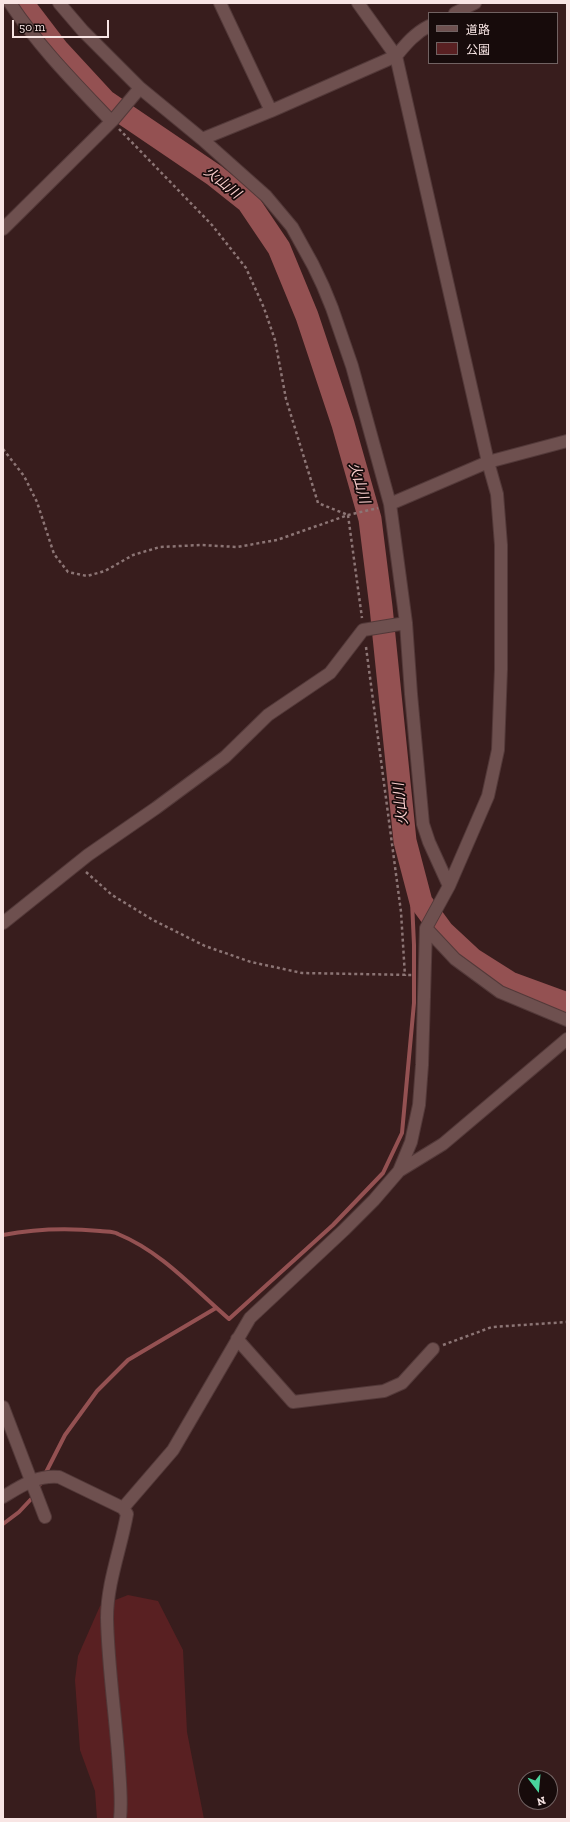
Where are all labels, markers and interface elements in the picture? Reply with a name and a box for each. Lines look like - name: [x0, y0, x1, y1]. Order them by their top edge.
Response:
- scale bar: [14, 12, 111, 38]
- legend: [428, 12, 558, 64]
- text: 50 m: [19, 20, 45, 34]
- text: 道路: [466, 23, 490, 37]
- text: 公園: [466, 43, 490, 57]
- water label: 火山川: [200, 163, 244, 203]
- water label: 火山川: [345, 460, 373, 506]
- water label: 火山川: [390, 782, 412, 826]
- north arrow: [518, 1770, 558, 1810]
- text: N: [535, 1794, 547, 1808]

